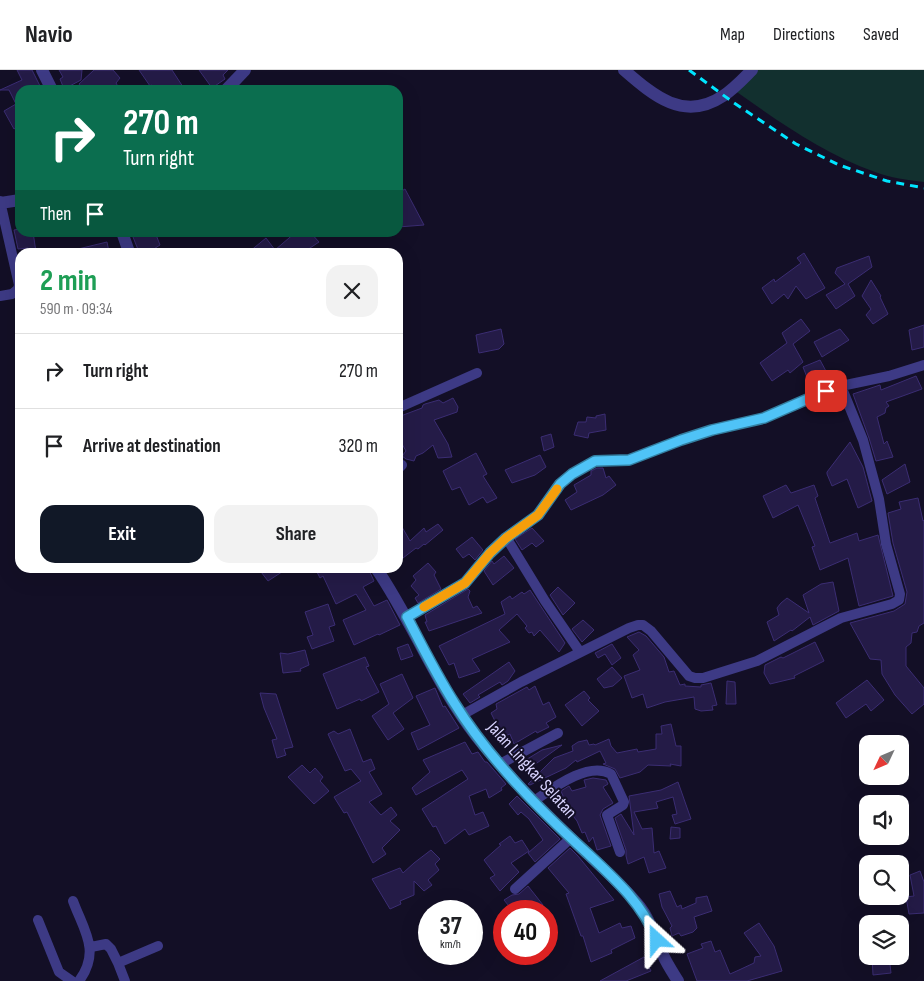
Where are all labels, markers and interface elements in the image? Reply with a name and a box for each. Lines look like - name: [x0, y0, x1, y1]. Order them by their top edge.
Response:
- text: Navio: [25, 20, 73, 49]
- text: Map: [720, 24, 745, 45]
- text: Directions: [773, 24, 835, 45]
- text: Saved: [863, 24, 899, 45]
- text: 270 m: [123, 102, 199, 145]
- icon: right: [40, 105, 105, 170]
- text: Turn right: [123, 145, 194, 172]
- icon: arrive: [81, 200, 109, 228]
- text: Then: [40, 203, 71, 226]
- text: 2 min: [40, 263, 97, 299]
- button: close: [326, 265, 378, 317]
- text: 590 m · 09:34: [40, 300, 112, 319]
- icon: right: [40, 357, 68, 385]
- text: Turn right: [83, 360, 148, 383]
- text: 270 m: [339, 360, 378, 383]
- pin: [805, 370, 847, 412]
- icon: arrive: [812, 377, 840, 405]
- icon: arrive: [40, 432, 68, 460]
- text: Arrive at destination: [83, 435, 221, 458]
- text: 320 m: [338, 435, 378, 458]
- button: Exit: [40, 505, 204, 563]
- button: Share: [214, 505, 378, 563]
- street label: Jalan Lingkar Selatan: [482, 716, 581, 823]
- north arrow: [859, 735, 909, 785]
- map controls: [859, 735, 909, 965]
- button: sound: [859, 795, 909, 845]
- button: search: [859, 855, 909, 905]
- speed limit sign: 40: [493, 900, 558, 965]
- text: 37: [439, 911, 462, 942]
- position arrow: [630, 913, 682, 965]
- button: layers: [859, 915, 909, 965]
- text: km/h: [440, 937, 461, 952]

